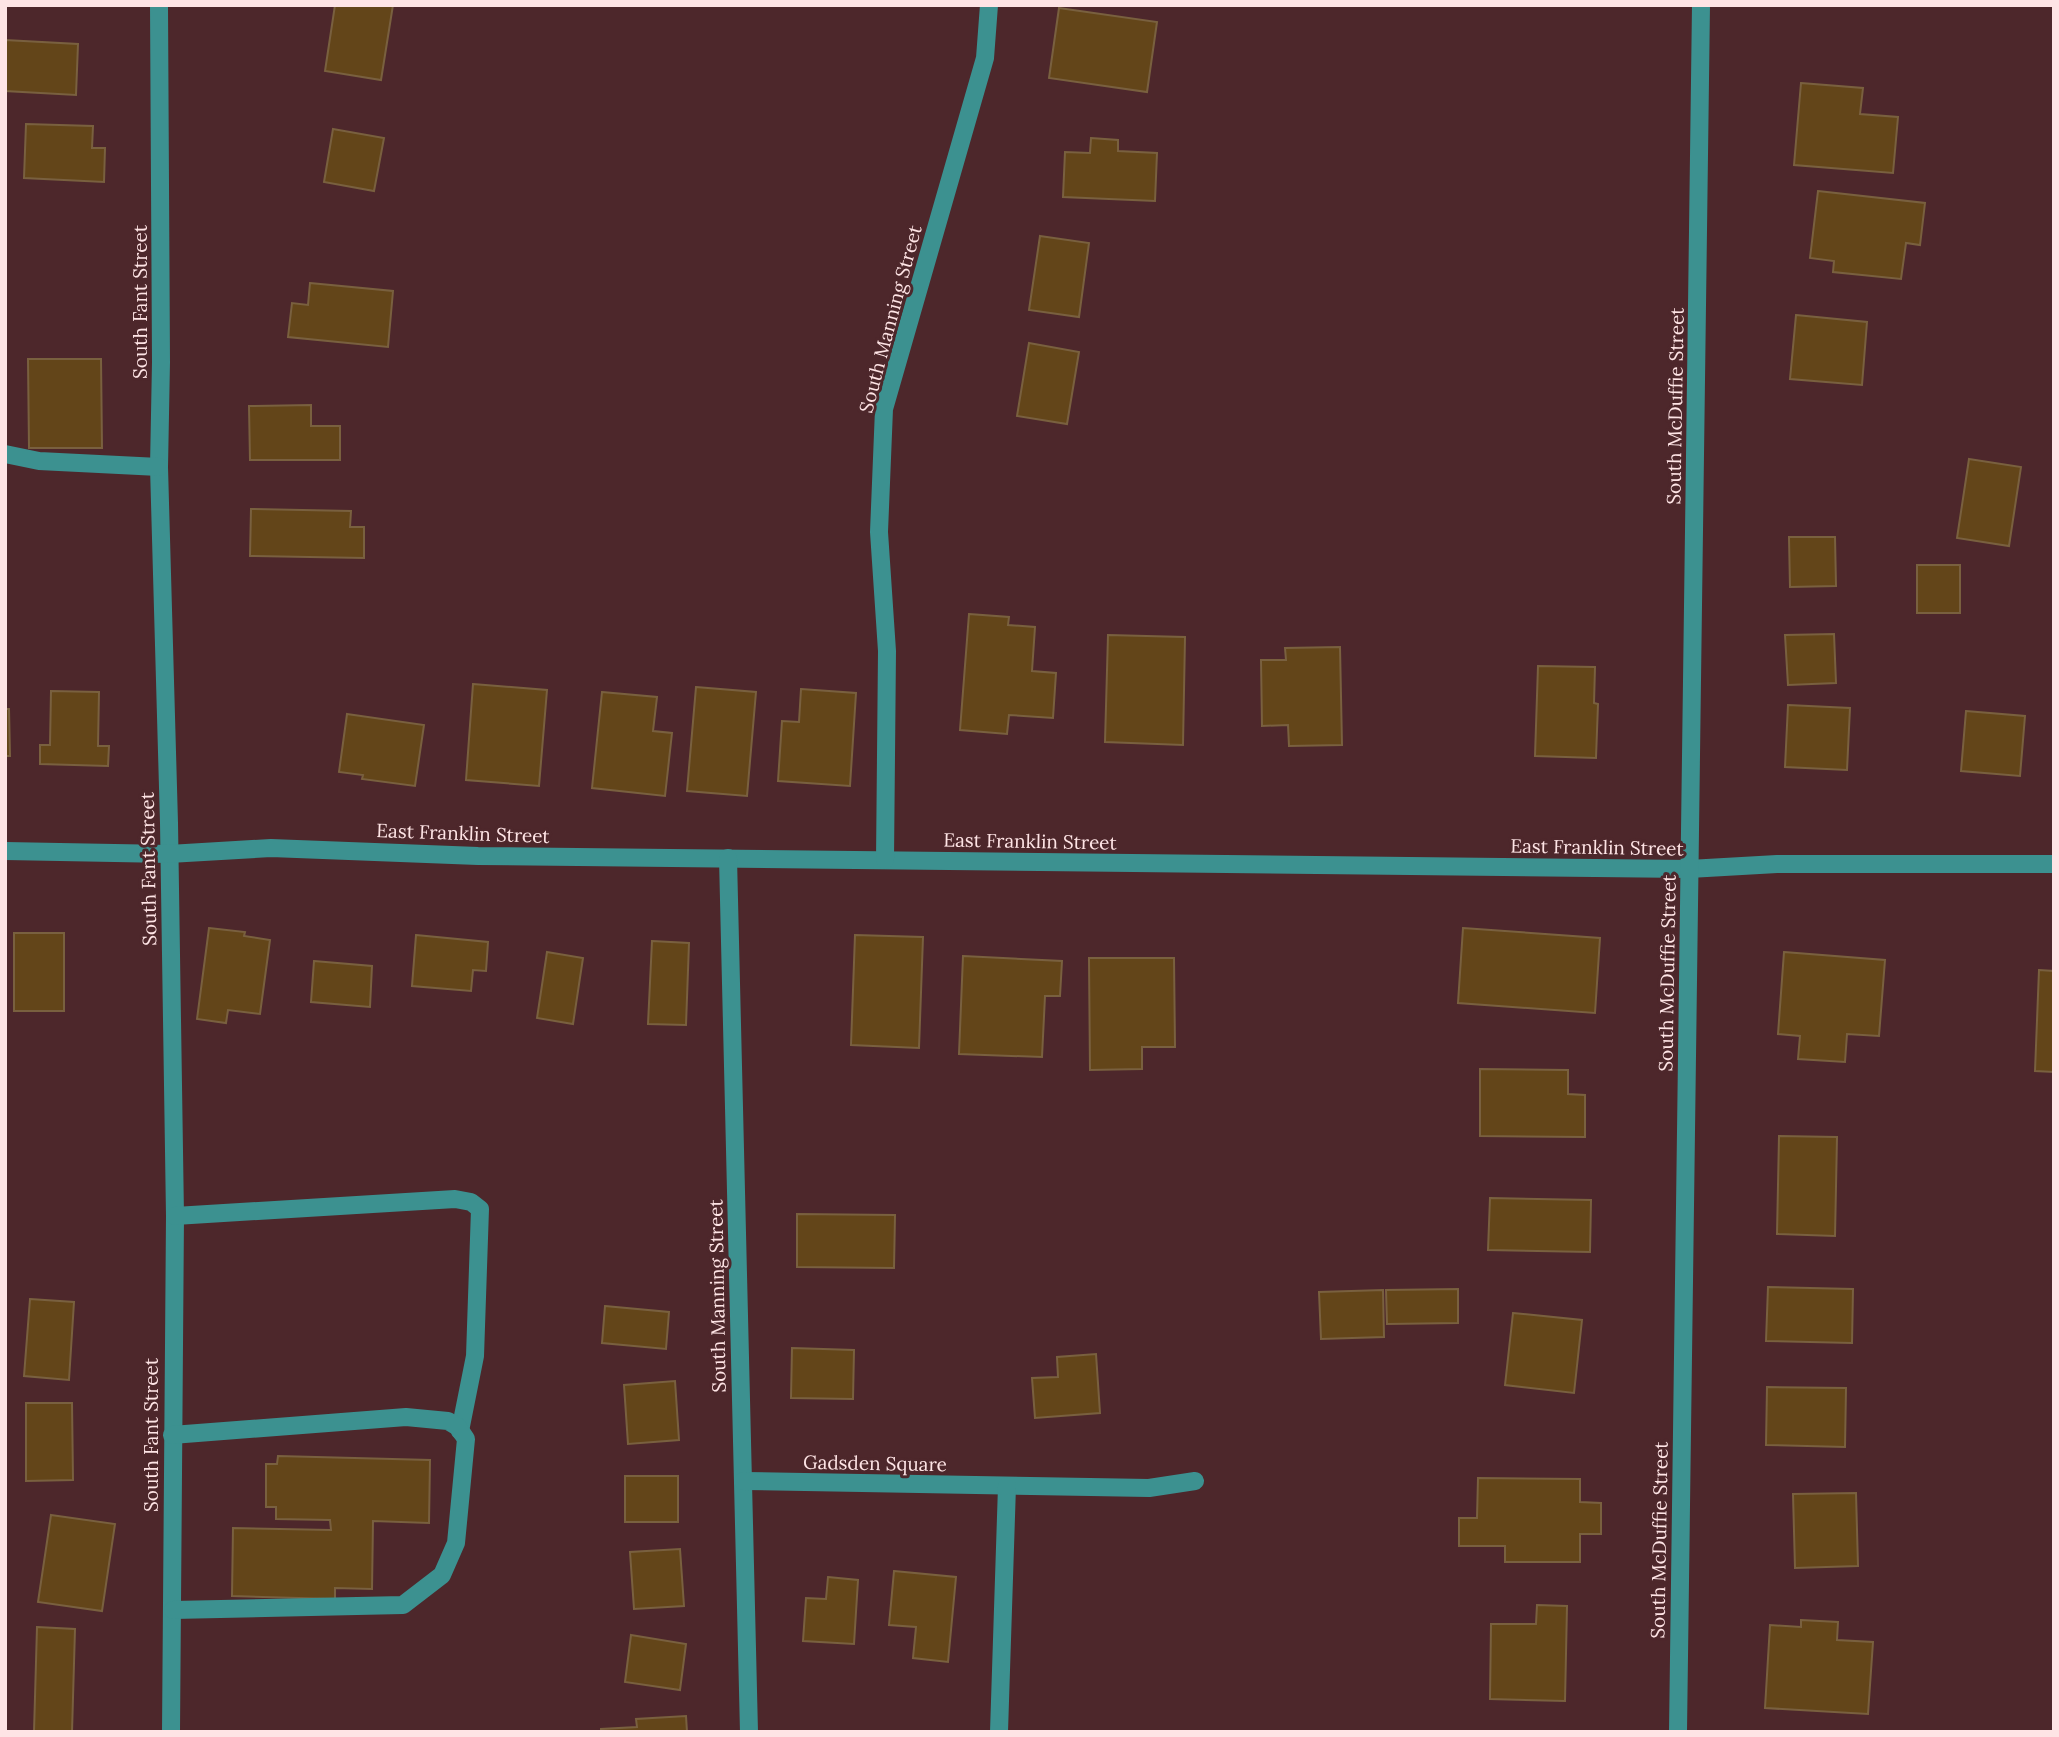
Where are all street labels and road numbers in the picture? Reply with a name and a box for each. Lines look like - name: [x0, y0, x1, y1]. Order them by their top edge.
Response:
- street label: South Manning Street: [853, 222, 927, 416]
- street label: South Fant Street: [128, 224, 152, 379]
- street label: South McDuffie Street: [1661, 307, 1689, 505]
- street label: South Fant Street: [135, 791, 161, 946]
- street label: East Franklin Street: [376, 818, 551, 848]
- street label: East Franklin Street: [943, 827, 1118, 855]
- street label: East Franklin Street: [1510, 833, 1685, 861]
- street label: South McDuffie Street: [1653, 874, 1681, 1072]
- street label: South Manning Street: [703, 1198, 731, 1393]
- street label: South Fant Street: [139, 1357, 163, 1512]
- street label: South McDuffie Street: [1645, 1441, 1673, 1639]
- street label: Gadsden Square: [803, 1450, 947, 1476]

